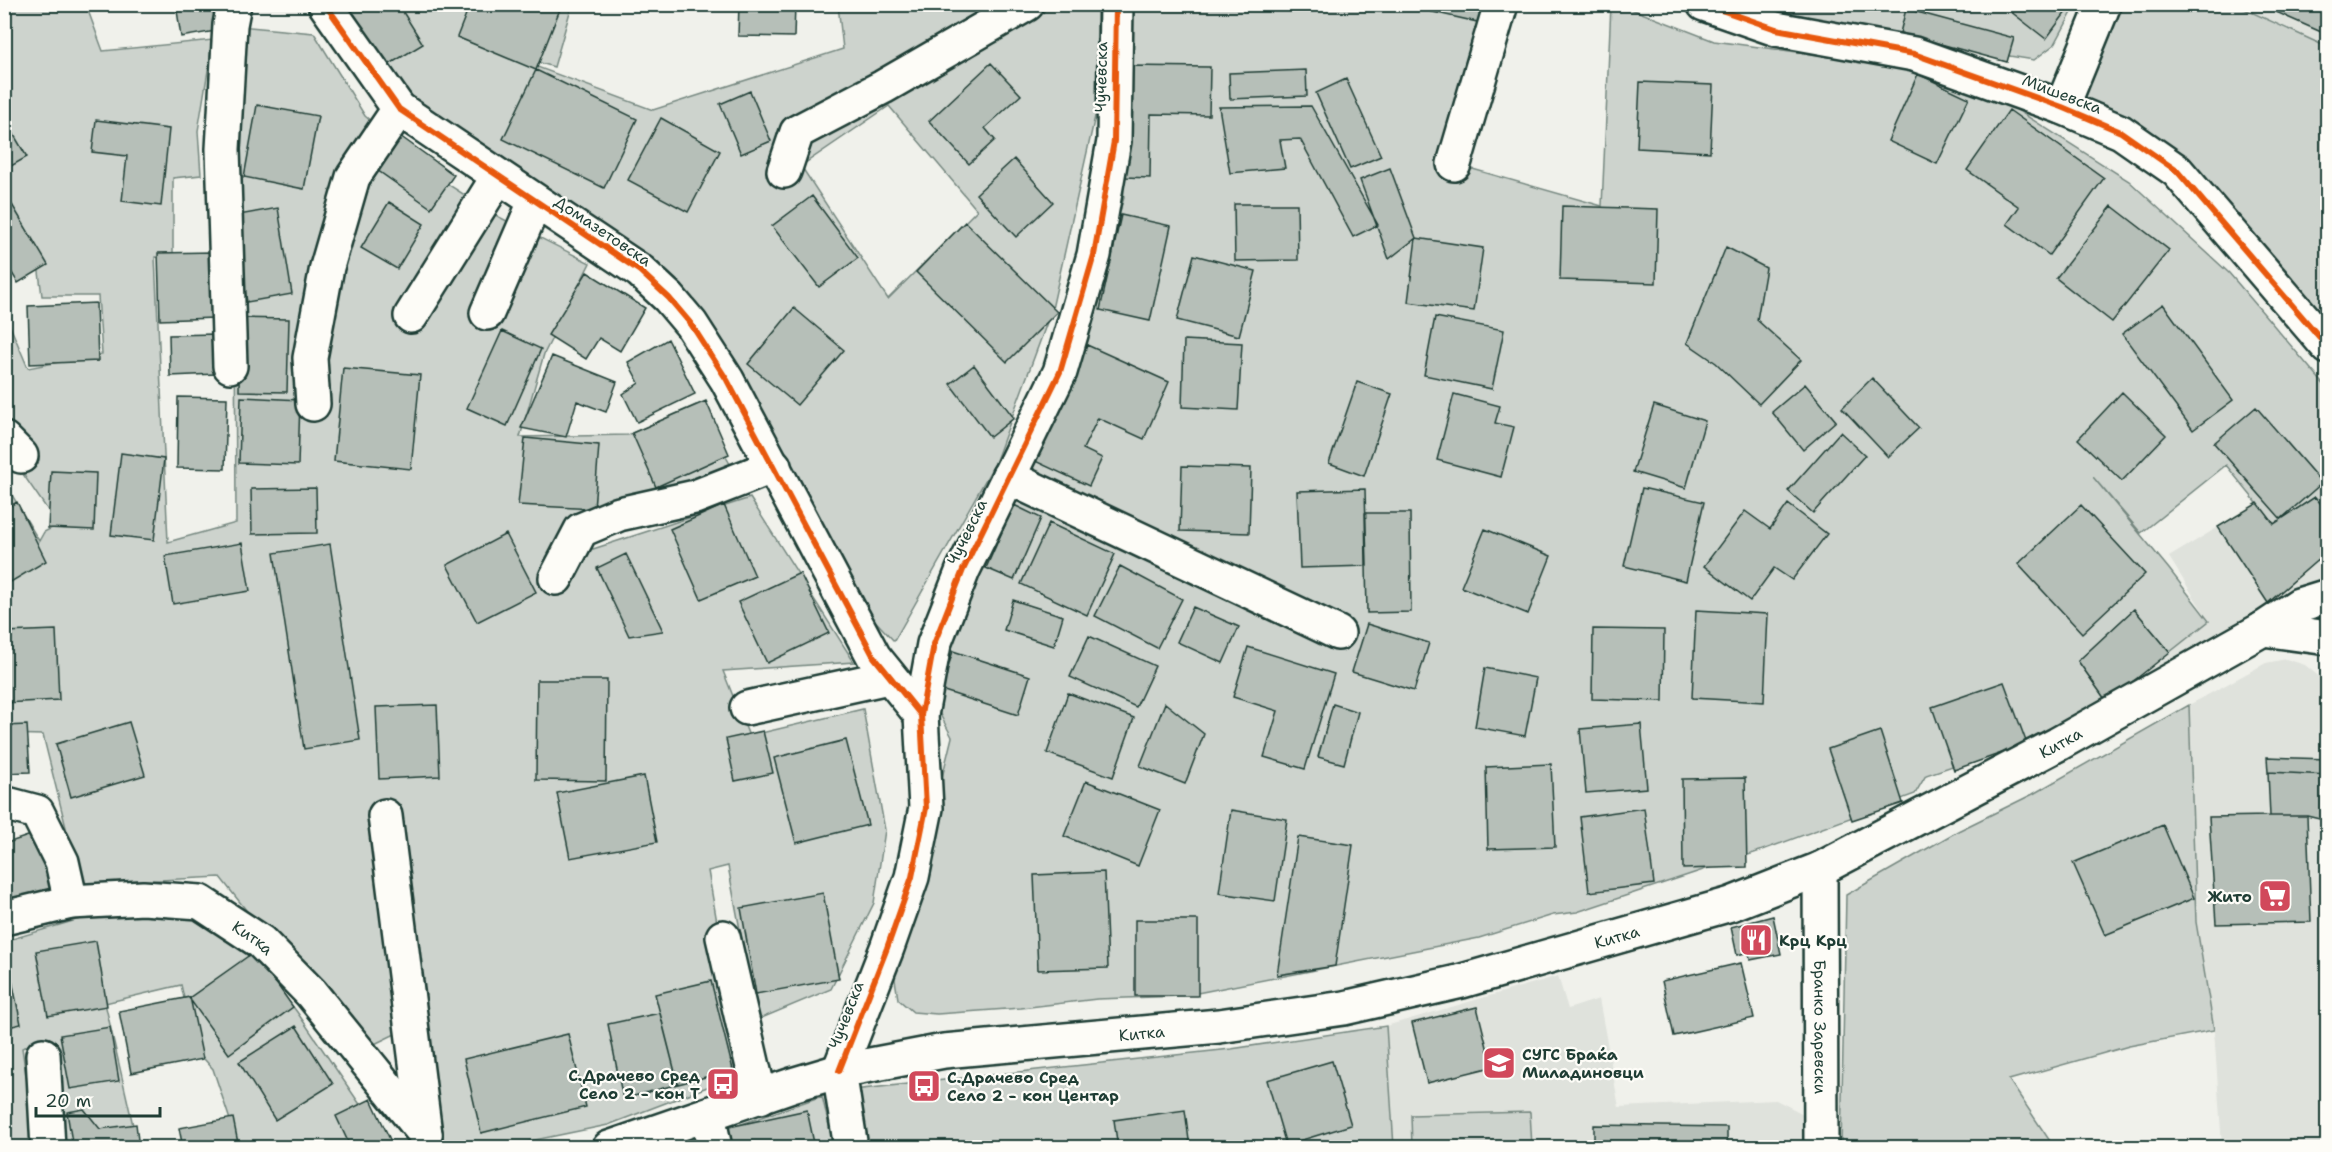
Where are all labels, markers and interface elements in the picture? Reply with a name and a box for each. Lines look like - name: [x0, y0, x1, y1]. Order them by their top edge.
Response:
- street label: Чучевска: [1090, 41, 1112, 113]
- street label: Мишевска: [2019, 69, 2105, 119]
- street label: Домазетовска: [551, 191, 655, 271]
- street label: Чучевска: [942, 496, 992, 568]
- street label: Китка: [2035, 722, 2086, 763]
- supermarket icon: Жито: [2257, 878, 2293, 914]
- place label: Жито: [2207, 886, 2252, 907]
- street label: Китка: [228, 916, 278, 959]
- street label: Китка: [1592, 920, 1642, 953]
- restaurant icon: Крц Крц: [1738, 922, 1774, 958]
- place label: Крц Крц: [1779, 930, 1847, 951]
- street label: Бранко Заревски: [1810, 960, 1831, 1094]
- street label: Чучевска: [824, 978, 868, 1052]
- street label: Китка: [1118, 1020, 1166, 1046]
- place label: СУГС Браќа Миладиновци: [1522, 1044, 1644, 1083]
- school or university icon: СУГС Браќа Миладиновци: [1481, 1045, 1517, 1081]
- place label: С.Драчево Сред Село 2 - кон T: [568, 1065, 701, 1104]
- bus stop icon: С.Драчево Сред Село 2 - кон T: [705, 1066, 741, 1102]
- place label: С.Драчево Сред Село 2 - кон Центар: [947, 1067, 1119, 1106]
- bus stop icon: С.Драчево Сред Село 2 - кон Центар: [906, 1068, 942, 1104]
- scale bar: [36, 1080, 160, 1118]
- text: 20 m: [45, 1089, 91, 1113]

